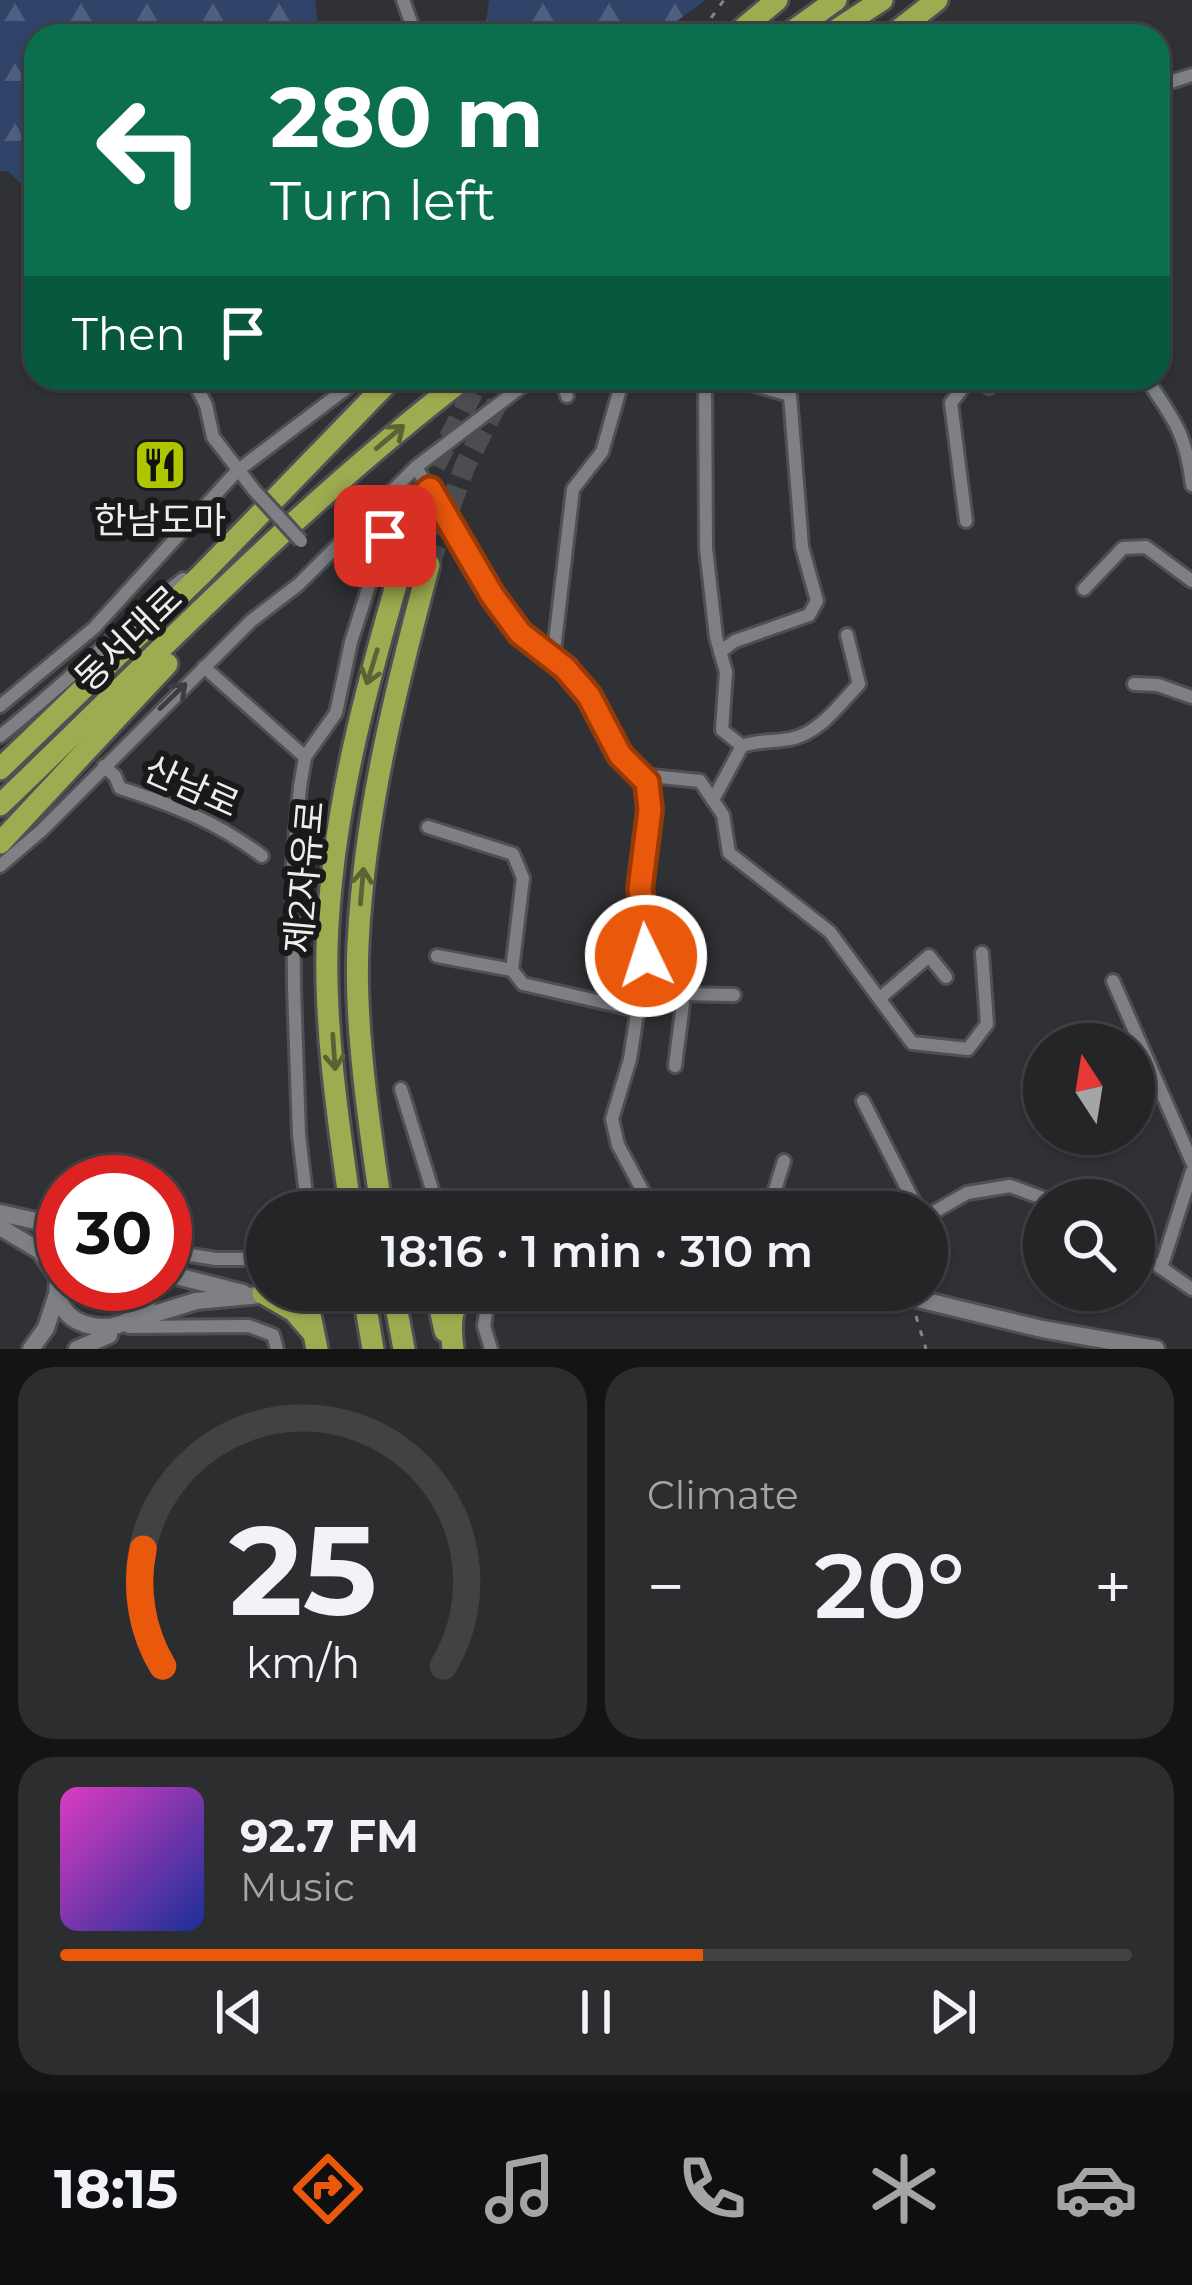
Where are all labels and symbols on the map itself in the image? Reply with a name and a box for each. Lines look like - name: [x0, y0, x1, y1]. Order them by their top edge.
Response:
- one-way arrow: [374, 423, 405, 451]
- restaurant icon: 한남도마: [132, 437, 188, 493]
- pin: [334, 485, 436, 587]
- place label: 한남도마: [94, 498, 226, 542]
- street label: 동서대로: [65, 576, 191, 700]
- one-way arrow: [360, 647, 382, 685]
- one-way arrow: [158, 682, 187, 710]
- street label: 산남로: [138, 746, 246, 826]
- street label: 제2자유로: [275, 799, 333, 955]
- one-way arrow: [351, 868, 374, 907]
- position arrow: [583, 893, 709, 1019]
- north arrow: [1023, 1023, 1155, 1155]
- one-way arrow: [322, 1032, 345, 1071]
- speed limit sign: 30: [36, 1155, 192, 1311]

